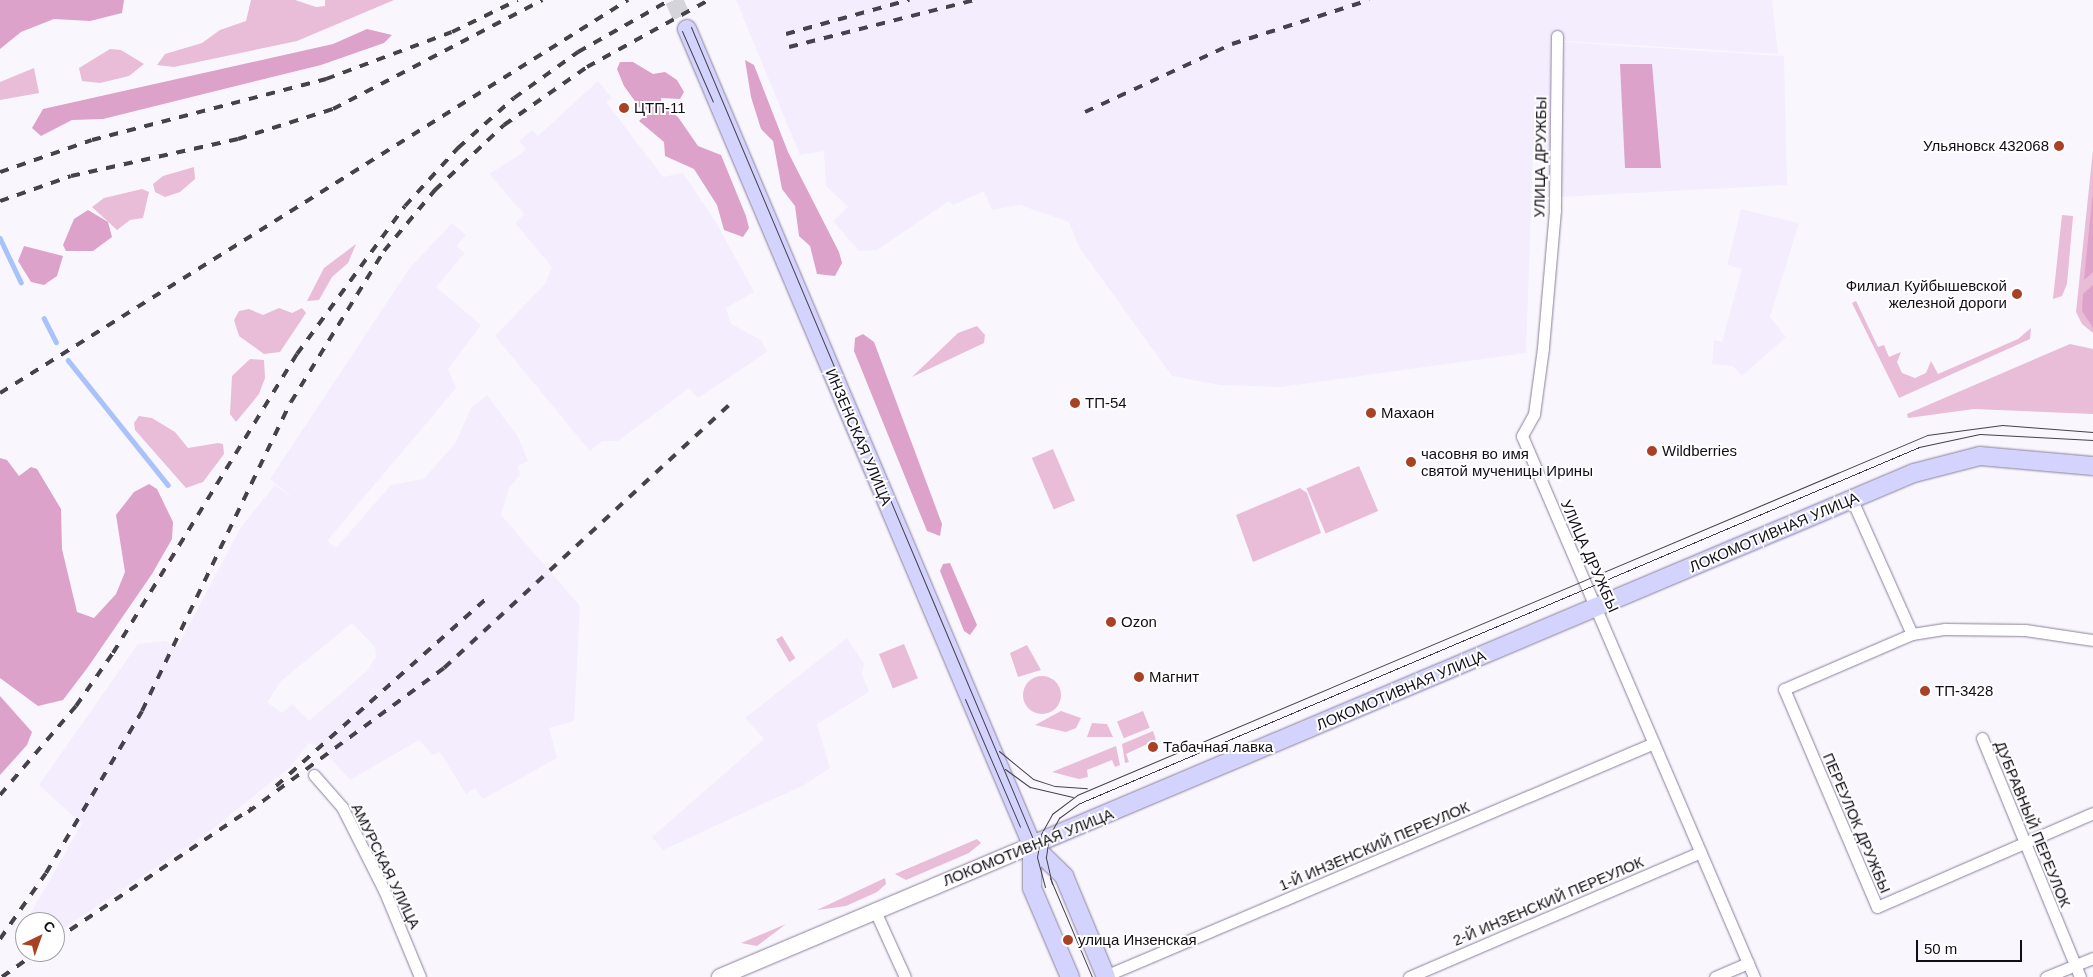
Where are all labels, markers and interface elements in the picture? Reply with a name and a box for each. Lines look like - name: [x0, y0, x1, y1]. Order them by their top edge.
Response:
- street label: УЛИЦА ДРУЖБЫ: [1530, 96, 1550, 218]
- place label: ЦТП-11: [634, 99, 686, 117]
- marker: ЦТП-11: [618, 102, 630, 114]
- place label: Ульяновск 432068: [1923, 137, 2049, 155]
- marker: Ульяновск 432068: [2053, 140, 2065, 152]
- place label: Филиал Куйбышевской железной дороги: [1846, 276, 2007, 311]
- marker: Филиал Куйбышевской железной дороги: [2011, 288, 2023, 300]
- street label: ИНЗЕНСКАЯ УЛИЦА: [822, 366, 896, 508]
- place label: ТП-54: [1085, 394, 1127, 412]
- marker: ТП-54: [1069, 397, 1081, 409]
- place label: Махаон: [1381, 404, 1434, 422]
- marker: Махаон: [1365, 407, 1377, 419]
- place label: Wildberries: [1662, 442, 1737, 460]
- place label: часовня во имя святой мученицы Ирины: [1421, 444, 1593, 479]
- marker: Wildberries: [1646, 445, 1658, 457]
- marker: часовня во имя святой мученицы Ирины: [1405, 456, 1417, 468]
- street label: ЛОКОМОТИВНАЯ УЛИЦА: [1687, 488, 1861, 576]
- street label: УЛИЦА ДРУЖБЫ: [1557, 497, 1623, 615]
- place label: Ozon: [1121, 613, 1157, 631]
- marker: Ozon: [1105, 616, 1117, 628]
- street label: ЛОКОМОТИВНАЯ УЛИЦА: [1314, 646, 1488, 734]
- place label: Магнит: [1149, 668, 1199, 686]
- marker: Магнит: [1133, 671, 1145, 683]
- place label: ТП-3428: [1935, 682, 1993, 700]
- marker: ТП-3428: [1919, 685, 1931, 697]
- place label: Табачная лавка: [1163, 738, 1273, 756]
- street label: ДУБРАВНЫЙ ПЕРЕУЛОК: [1991, 738, 2075, 910]
- marker: Табачная лавка: [1147, 741, 1159, 753]
- street label: ПЕРЕУЛОК ДРУЖБЫ: [1819, 750, 1895, 896]
- street label: 1-Й ИНЗЕНСКИЙ ПЕРЕУЛОК: [1276, 798, 1472, 894]
- street label: АМУРСКАЯ УЛИЦА: [348, 800, 424, 932]
- street label: ЛОКОМОТИВНАЯ УЛИЦА: [940, 804, 1116, 890]
- street label: 2-Й ИНЗЕНСКИЙ ПЕРЕУЛОК: [1450, 853, 1646, 949]
- north arrow: [15, 912, 65, 962]
- text: С: [40, 917, 58, 936]
- scale bar: [1918, 930, 2024, 962]
- place label: улица Инзенская: [1078, 931, 1197, 949]
- marker: улица Инзенская: [1062, 934, 1074, 946]
- text: 50 m: [1924, 940, 1957, 957]

